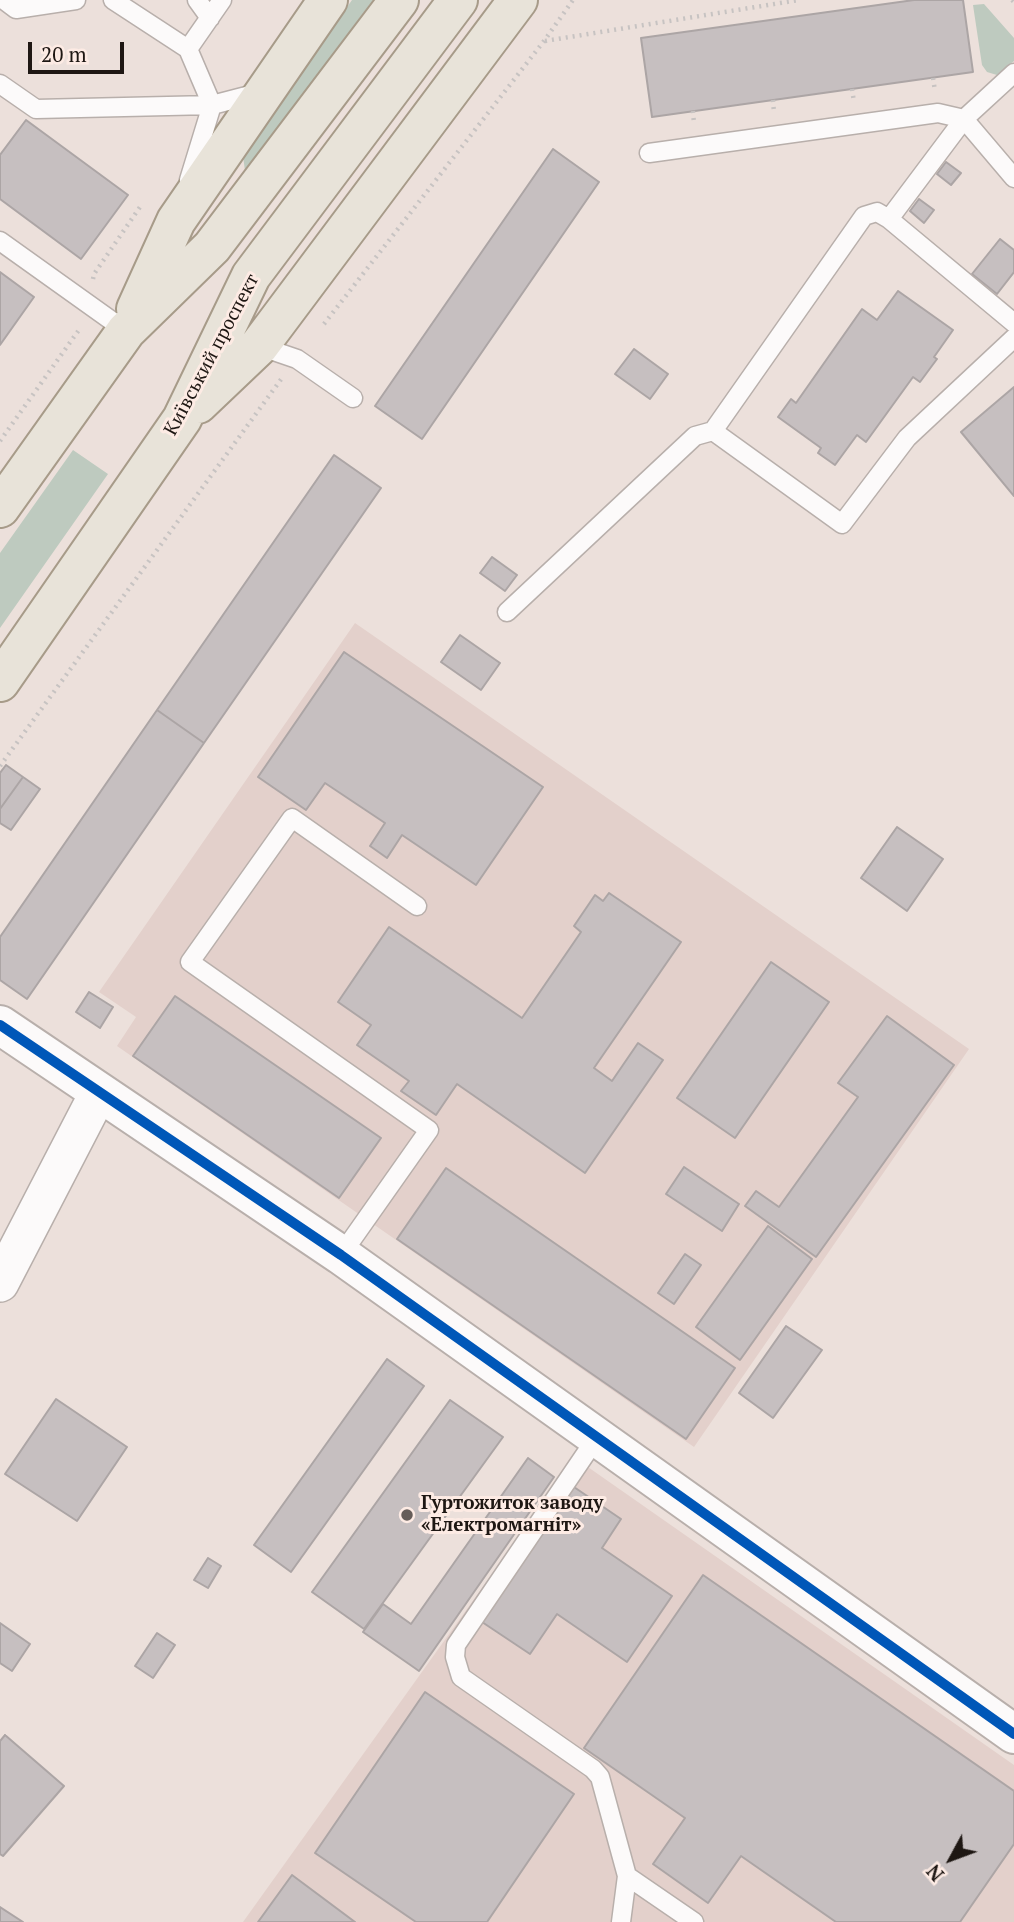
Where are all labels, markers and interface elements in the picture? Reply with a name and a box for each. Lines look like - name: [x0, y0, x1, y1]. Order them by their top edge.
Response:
- scale bar: [32, 28, 128, 72]
- text: 20 m: [41, 40, 87, 68]
- street label: Київський проспект: [160, 270, 264, 440]
- place label: Гуртожиток заводу «Електромагніт»: [421, 1493, 603, 1537]
- marker: Гуртожиток заводу «Електромагніт»: [399, 1507, 415, 1523]
- north arrow: [916, 1824, 986, 1894]
- text: N: [921, 1859, 949, 1887]

